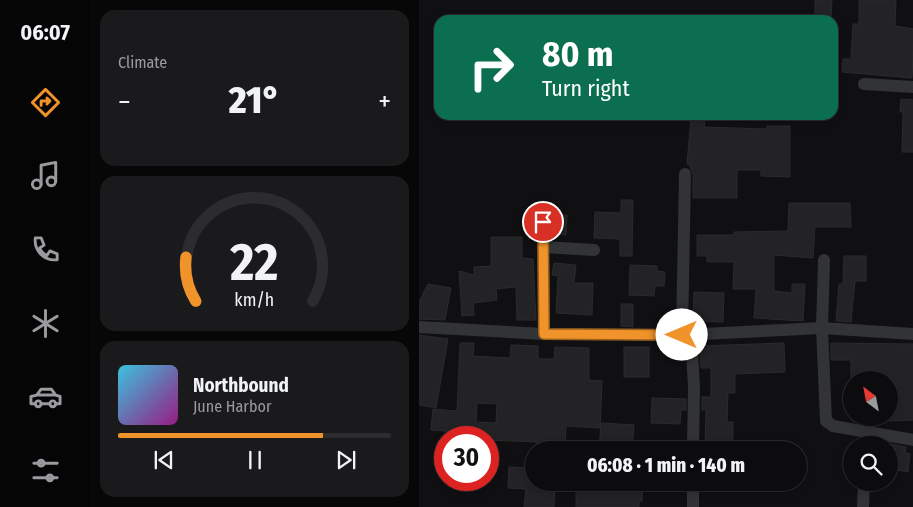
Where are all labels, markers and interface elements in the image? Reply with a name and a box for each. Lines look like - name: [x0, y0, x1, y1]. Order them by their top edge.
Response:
- text: 06:07: [20, 19, 70, 46]
- text: 80 m: [542, 33, 614, 75]
- icon: right: [459, 35, 524, 100]
- text: Climate: [118, 53, 167, 72]
- text: Turn right: [542, 75, 630, 102]
- text: 21°: [229, 77, 280, 123]
- icon: directions: [28, 85, 63, 120]
- text: −: [118, 85, 131, 118]
- text: +: [378, 85, 391, 118]
- icon: music: [28, 158, 63, 193]
- pin: [522, 201, 564, 243]
- icon: arrive: [529, 208, 557, 236]
- text: 22: [229, 231, 279, 294]
- icon: phone: [28, 232, 63, 267]
- text: km/h: [235, 289, 274, 311]
- icon: climate: [28, 306, 63, 341]
- position arrow: [655, 308, 707, 360]
- north arrow: [843, 371, 898, 426]
- map controls: [843, 371, 898, 491]
- text: Northbound: [193, 374, 289, 397]
- icon: car: [28, 379, 63, 414]
- text: June Harbor: [193, 397, 271, 416]
- speed limit sign: 30: [434, 426, 499, 491]
- button: search: [843, 436, 898, 491]
- icon: previous: [150, 446, 178, 474]
- icon: pause: [241, 446, 269, 474]
- icon: next: [332, 446, 360, 474]
- icon: filters: [28, 453, 63, 488]
- text: 06:08 · 1 min · 140 m: [587, 454, 745, 477]

